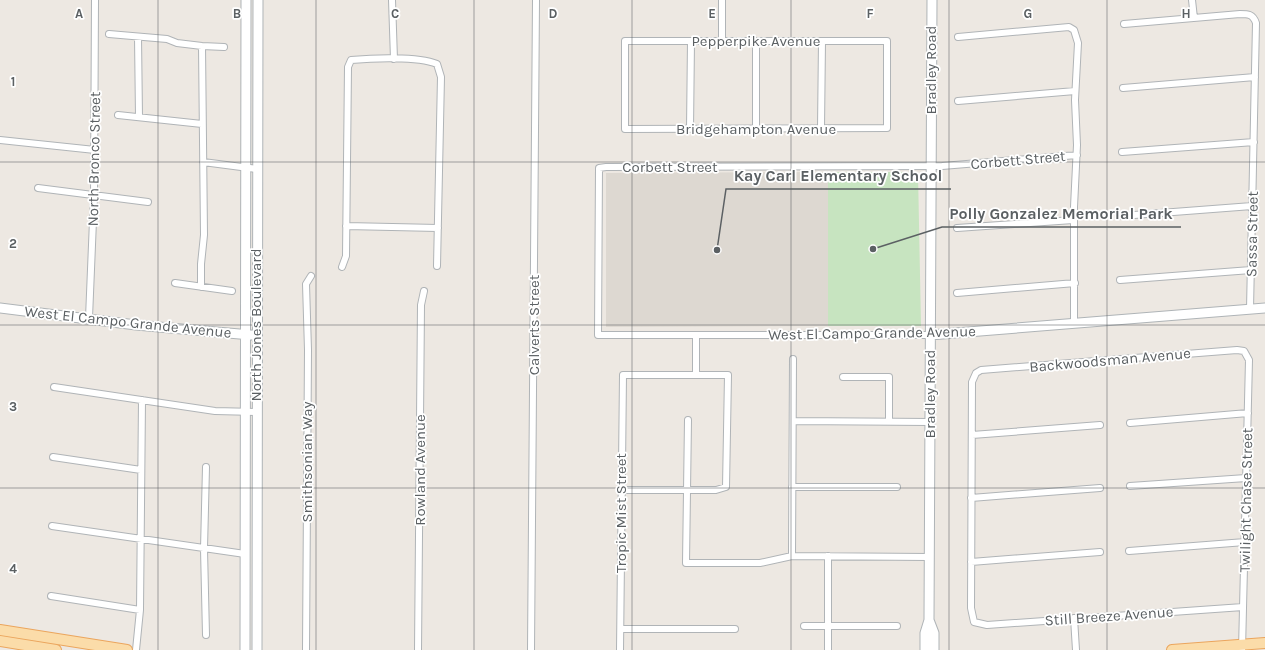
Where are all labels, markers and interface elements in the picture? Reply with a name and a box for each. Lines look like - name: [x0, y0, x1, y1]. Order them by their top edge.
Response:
- text: A: [75, 6, 83, 21]
- text: B: [233, 6, 241, 21]
- text: C: [391, 6, 399, 21]
- text: D: [549, 6, 558, 21]
- text: E: [708, 6, 716, 21]
- text: F: [866, 6, 874, 21]
- text: G: [1024, 6, 1032, 21]
- text: H: [1181, 6, 1191, 21]
- street label: Bradley Road: [922, 26, 940, 114]
- street label: Pepperpike Avenue: [692, 32, 820, 50]
- text: 1: [11, 74, 15, 89]
- street label: North Bronco Street: [84, 91, 104, 227]
- street label: Bridgehampton Avenue: [676, 120, 836, 138]
- street label: Corbett Street: [970, 147, 1067, 173]
- street label: Corbett Street: [622, 158, 718, 176]
- callout: Kay Carl Elementary School: [726, 161, 951, 189]
- text: Kay Carl Elementary School: [734, 166, 942, 185]
- street label: Sassa Street: [1242, 190, 1262, 277]
- callout: Polly Gonzalez Memorial Park: [942, 199, 1181, 227]
- text: Polly Gonzalez Memorial Park: [949, 204, 1173, 223]
- text: 2: [9, 236, 17, 251]
- street label: North Jones Boulevard: [247, 248, 265, 402]
- street label: Calverts Street: [525, 274, 543, 375]
- street label: West El Campo Grande Avenue: [24, 302, 232, 342]
- street label: West El Campo Grande Avenue: [768, 322, 976, 344]
- street label: Backwoodsman Avenue: [1028, 344, 1192, 376]
- street label: Bradley Road: [921, 350, 939, 438]
- text: 3: [9, 399, 17, 414]
- street label: Smithsonian Way: [298, 402, 316, 522]
- street label: Rowland Avenue: [411, 414, 429, 526]
- street label: Twilight Chase Street: [1236, 427, 1256, 572]
- street label: Tropic Mist Street: [612, 453, 630, 573]
- text: 4: [9, 561, 17, 576]
- street label: Still Breeze Avenue: [1044, 603, 1174, 629]

